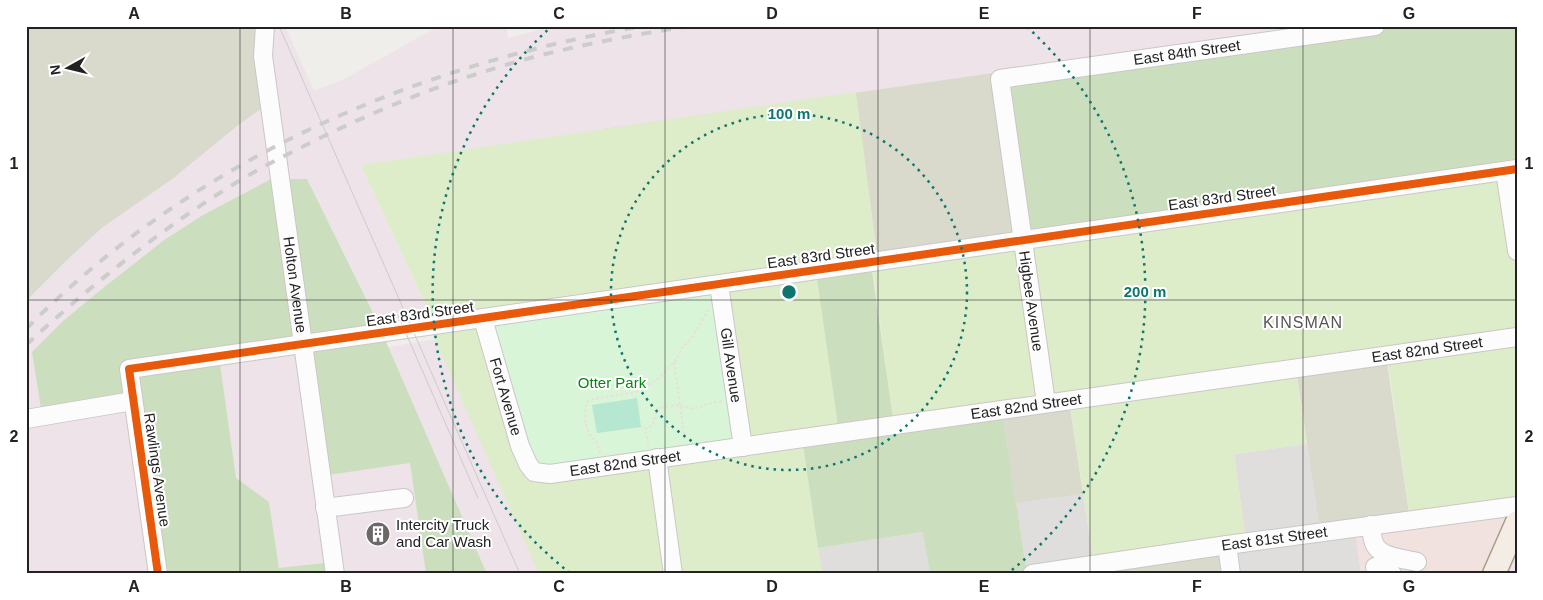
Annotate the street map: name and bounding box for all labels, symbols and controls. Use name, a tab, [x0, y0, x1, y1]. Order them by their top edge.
text: A	[128, 5, 140, 22]
text: B	[340, 5, 352, 22]
text: C	[553, 5, 565, 22]
text: D	[766, 5, 778, 22]
text: E	[979, 5, 990, 22]
text: F	[1192, 5, 1202, 22]
text: G	[1403, 5, 1415, 22]
street label: East 84th Street	[1132, 36, 1242, 68]
north arrow	[42, 42, 92, 92]
text: N	[46, 64, 64, 76]
text: 100 m	[768, 105, 810, 122]
text: 1	[10, 155, 19, 172]
text: 1	[1525, 155, 1534, 172]
street label: East 83rd Street	[1167, 181, 1278, 213]
street label: Holton Avenue	[280, 235, 310, 334]
street label: East 83rd Street	[766, 239, 877, 271]
street label: Higbee Avenue	[1016, 249, 1047, 352]
centre of rings	[780, 283, 798, 301]
text: 200 m	[1124, 283, 1166, 300]
street label: East 83rd Street	[365, 297, 476, 329]
district label: KINSMAN	[1263, 314, 1343, 331]
street label: Gill Avenue	[717, 326, 745, 404]
street label: East 82nd Street	[1371, 333, 1484, 365]
street label: Fort Avenue	[487, 356, 526, 438]
park label: Otter Park	[578, 374, 647, 391]
street label: East 82nd Street	[970, 390, 1083, 422]
street label: Rawlings Avenue	[141, 412, 174, 528]
text: 2	[10, 428, 19, 445]
text: 2	[1525, 428, 1534, 445]
street label: East 82nd Street	[569, 446, 682, 479]
place label: Intercity Truck and Car Wash	[396, 516, 491, 550]
building icon: Intercity Truck and Car Wash	[365, 521, 391, 547]
street label: East 81st Street	[1220, 522, 1329, 554]
text: A	[128, 578, 140, 595]
text: B	[340, 578, 352, 595]
text: C	[553, 578, 565, 595]
text: D	[766, 578, 778, 595]
text: E	[979, 578, 990, 595]
text: F	[1192, 578, 1202, 595]
text: G	[1403, 578, 1415, 595]

